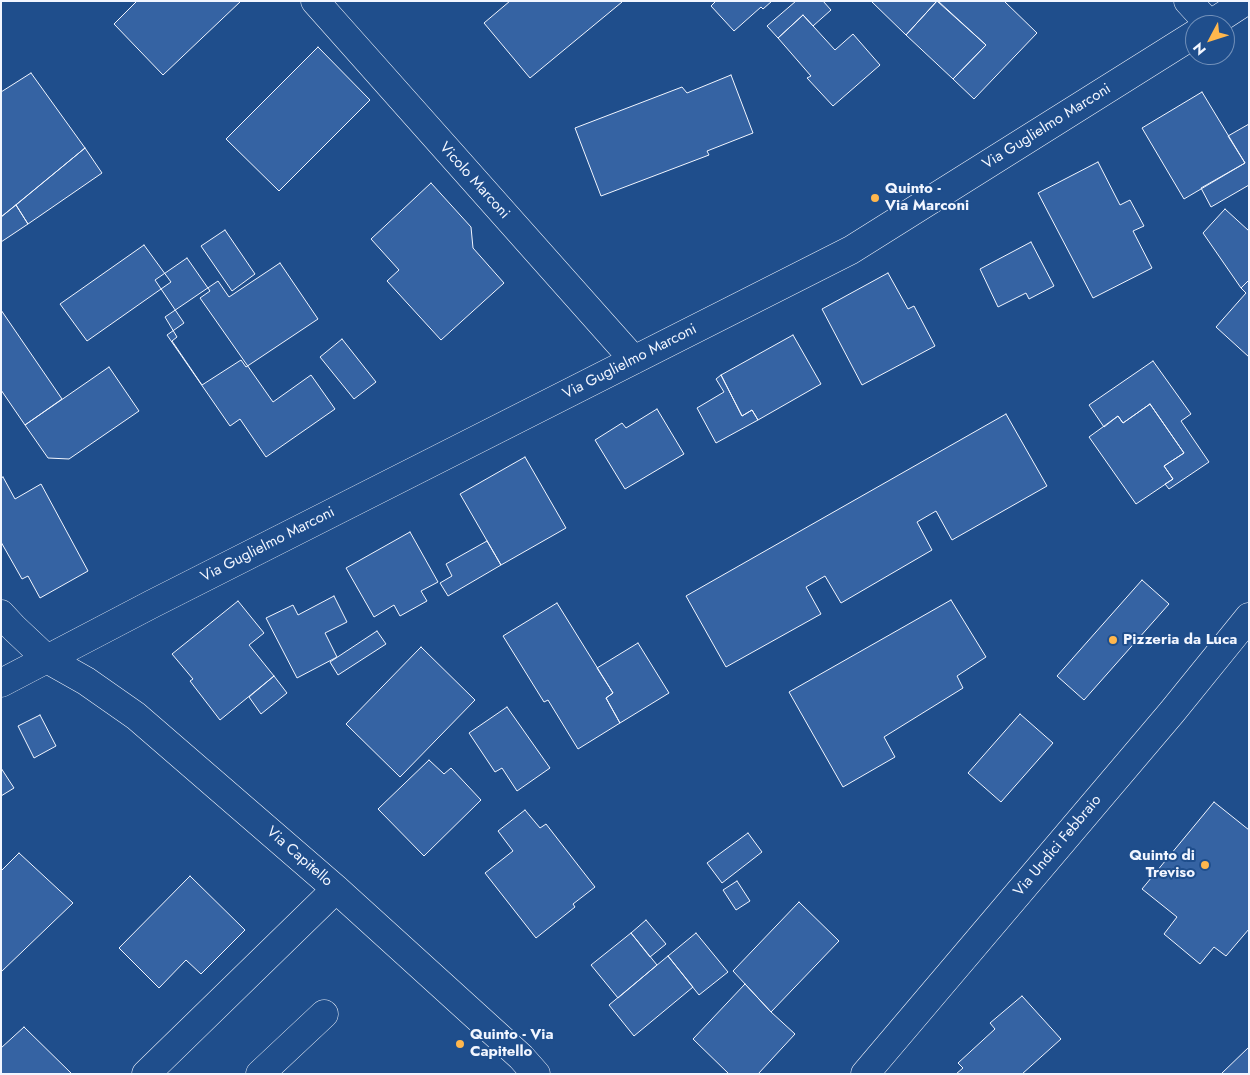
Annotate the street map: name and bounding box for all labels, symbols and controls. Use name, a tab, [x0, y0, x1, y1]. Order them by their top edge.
north arrow	[1185, 15, 1235, 65]
text: N	[1188, 38, 1211, 60]
street label: Via Guglielmo Marconi	[980, 80, 1114, 174]
street label: Vicolo Marconi	[435, 139, 513, 223]
place label: Quinto - Via Marconi	[885, 180, 969, 215]
marker: Quinto - Via Marconi	[869, 192, 881, 204]
street label: Via Guglielmo Marconi	[560, 320, 700, 404]
street label: Via Guglielmo Marconi	[198, 503, 338, 587]
place label: Pizzeria da Luca	[1123, 631, 1237, 649]
marker: Pizzeria da Luca	[1107, 634, 1119, 646]
street label: Via Undici Febbraio	[1010, 792, 1106, 900]
street label: Via Capitello	[262, 823, 336, 891]
place label: Quinto di Treviso	[1129, 847, 1195, 882]
marker: Quinto di Treviso	[1199, 859, 1211, 871]
place label: Quinto - Via Capitello	[470, 1026, 554, 1061]
marker: Quinto - Via Capitello	[454, 1038, 466, 1050]

